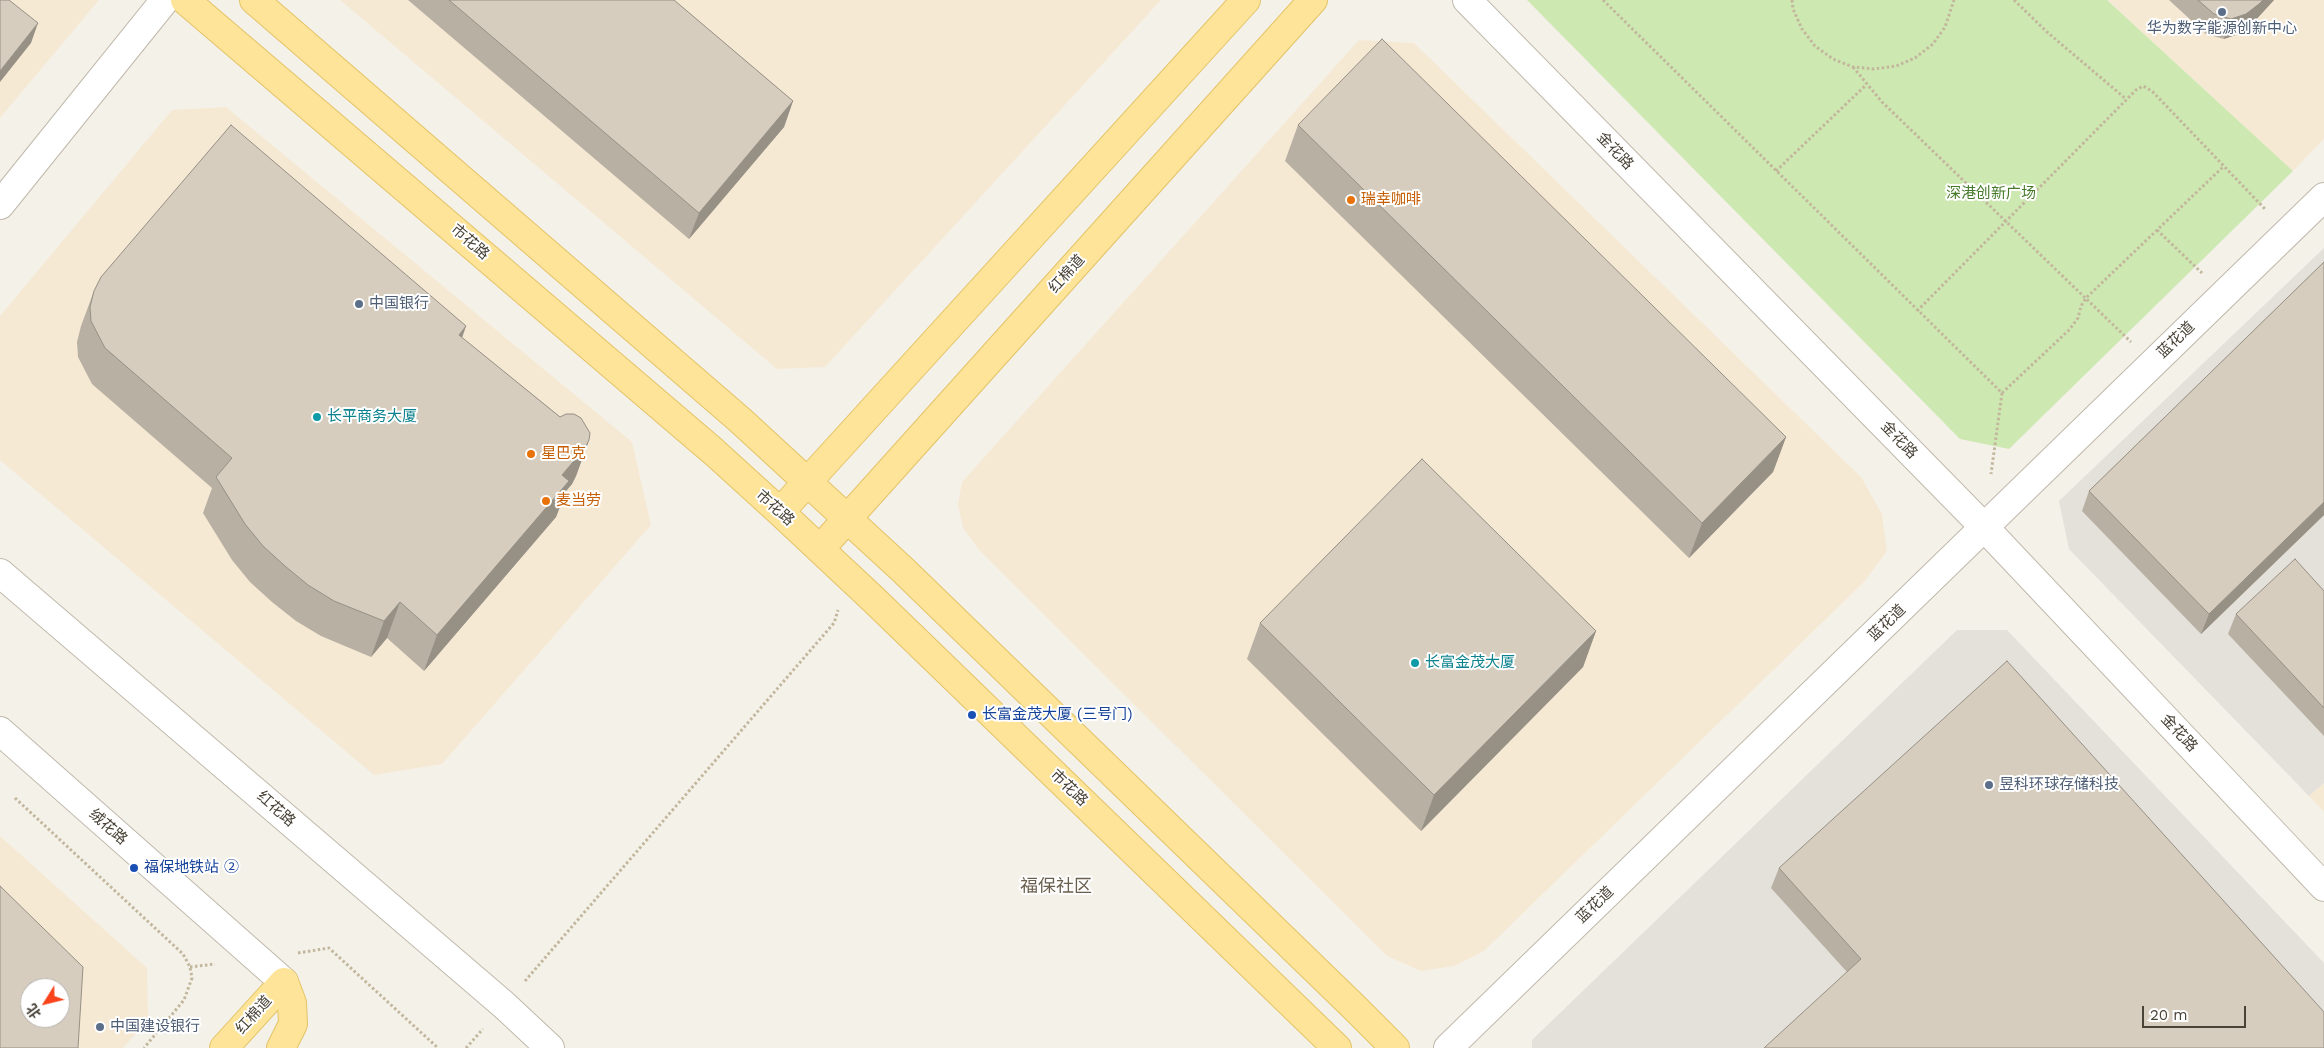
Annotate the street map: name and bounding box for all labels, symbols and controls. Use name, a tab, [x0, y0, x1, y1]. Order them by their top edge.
marker: 华为数字能源创新中心	[2216, 6, 2228, 18]
place label: 华为数字能源创新中心	[2147, 20, 2297, 38]
street label: 金花路	[1593, 129, 1637, 173]
park label: 深港创新广场	[1946, 185, 2036, 203]
place label: 瑞幸咖啡	[1361, 191, 1421, 209]
marker: 瑞幸咖啡	[1345, 194, 1357, 206]
street label: 市花路	[447, 220, 493, 264]
street label: 红棉道	[1045, 251, 1089, 297]
place label: 中国银行	[369, 295, 429, 313]
marker: 中国银行	[353, 298, 365, 310]
street label: 蓝花道	[2154, 318, 2198, 362]
place label: 长平商务大厦	[327, 408, 417, 426]
marker: 长平商务大厦	[311, 411, 323, 423]
street label: 金花路	[1877, 418, 1921, 462]
place label: 星巴克	[541, 445, 586, 463]
marker: 星巴克	[525, 448, 537, 460]
street label: 市花路	[752, 486, 798, 530]
place label: 麦当劳	[556, 492, 601, 510]
marker: 麦当劳	[540, 495, 552, 507]
street label: 蓝花道	[1865, 601, 1909, 645]
place label: 长富金茂大厦	[1425, 654, 1515, 672]
marker: 长富金茂大厦	[1409, 657, 1421, 669]
place label: 长富金茂大厦 (三号门)	[982, 706, 1133, 724]
marker: 长富金茂大厦 (三号门)	[966, 709, 978, 721]
street label: 金花路	[2157, 710, 2201, 756]
street label: 市花路	[1047, 766, 1091, 810]
place label: 昱科环球存储科技	[1999, 776, 2119, 794]
marker: 昱科环球存储科技	[1983, 779, 1995, 791]
street label: 红花路	[253, 787, 299, 831]
street label: 绒花路	[85, 805, 131, 849]
place label: 福保地铁站 ②	[144, 859, 239, 877]
marker: 福保地铁站 ②	[128, 862, 140, 874]
district label: 福保社区	[1020, 876, 1092, 898]
street label: 蓝花道	[1573, 883, 1617, 927]
north arrow	[20, 978, 70, 1028]
street label: 红棉道	[232, 992, 276, 1038]
scale bar	[2144, 996, 2248, 1028]
text: 北	[23, 1001, 44, 1022]
text: 20 m	[2150, 1006, 2188, 1024]
place label: 中国建设银行	[110, 1018, 200, 1036]
marker: 中国建设银行	[94, 1021, 106, 1033]

